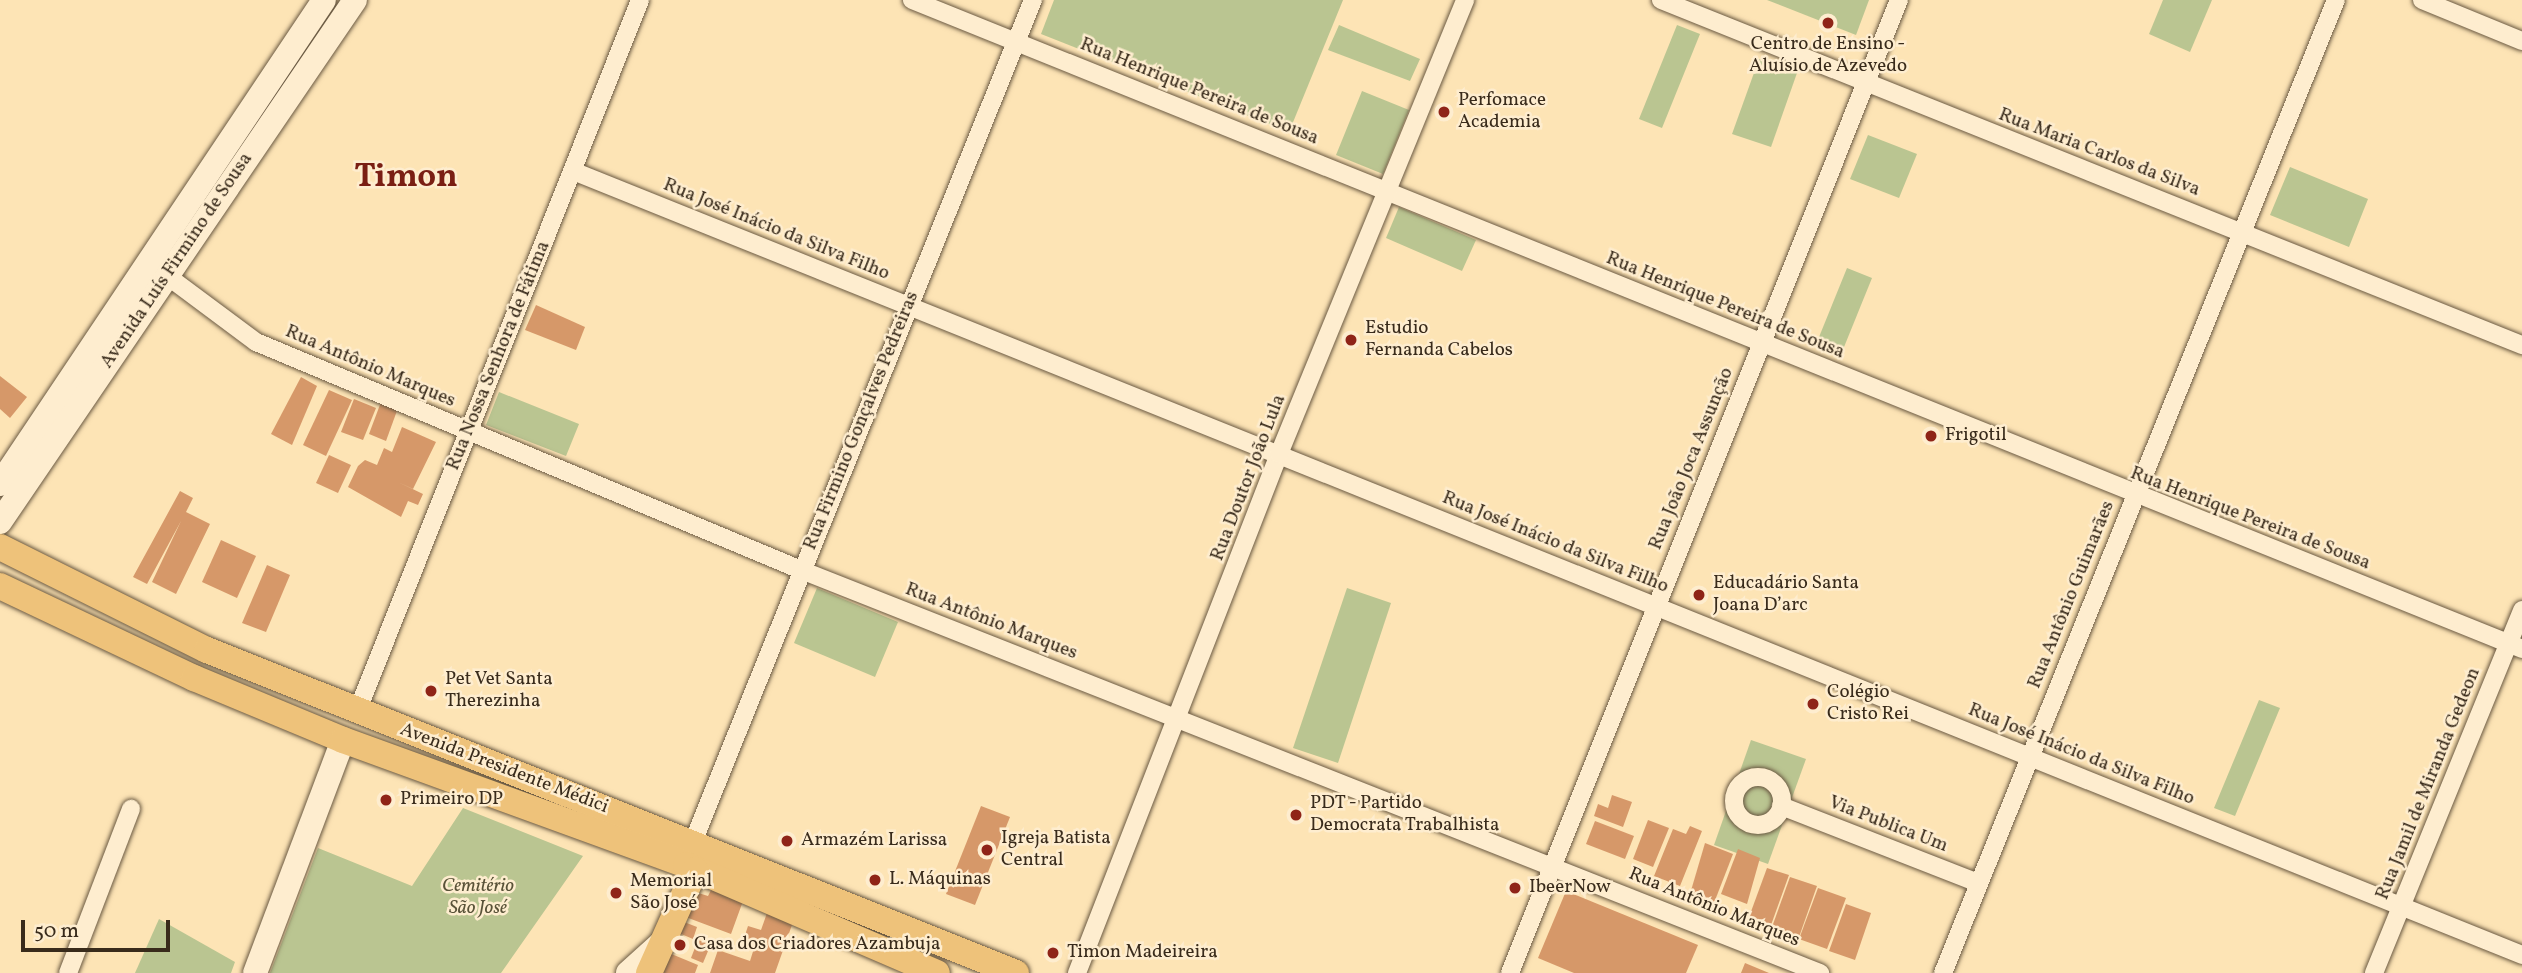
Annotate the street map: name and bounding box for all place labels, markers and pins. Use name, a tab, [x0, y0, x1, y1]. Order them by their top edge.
marker: Centro de Ensino - Aluísio de Azevedo	[1820, 15, 1836, 31]
place label: Centro de Ensino - Aluísio de Azevedo	[1749, 34, 1907, 78]
place label: Perfomace Academia	[1458, 90, 1546, 134]
marker: Perfomace Academia	[1436, 104, 1452, 120]
place label: Estudio Fernanda Cabelos	[1365, 318, 1513, 362]
marker: Estudio Fernanda Cabelos	[1343, 332, 1359, 348]
place label: Frigotil	[1945, 425, 2007, 447]
marker: Frigotil	[1923, 428, 1939, 444]
place label: Educadário Santa Joana D’arc	[1713, 573, 1859, 617]
marker: Educadário Santa Joana D’arc	[1691, 587, 1707, 603]
place label: Pet Vet Santa Therezinha	[445, 669, 553, 713]
place label: Colégio Cristo Rei	[1827, 682, 1909, 726]
marker: Pet Vet Santa Therezinha	[423, 683, 439, 699]
marker: Colégio Cristo Rei	[1805, 696, 1821, 712]
place label: Primeiro DP	[400, 789, 503, 811]
marker: Primeiro DP	[378, 792, 394, 808]
place label: PDT - Partido Democrata Trabalhista	[1310, 793, 1500, 837]
marker: PDT - Partido Democrata Trabalhista	[1288, 807, 1304, 823]
place label: Igreja Batista Central	[1001, 828, 1111, 872]
place label: Armazém Larissa	[801, 830, 947, 852]
marker: Armazém Larissa	[779, 833, 795, 849]
marker: Igreja Batista Central	[979, 842, 995, 858]
place label: L. Máquinas	[889, 869, 991, 891]
place label: Memorial São José	[630, 871, 712, 915]
marker: L. Máquinas	[867, 872, 883, 888]
place label: IbeerNow	[1529, 877, 1611, 899]
marker: IbeerNow	[1507, 880, 1523, 896]
marker: Memorial São José	[608, 885, 624, 901]
place label: Casa dos Criadores Azambuja	[694, 934, 940, 956]
marker: Casa dos Criadores Azambuja	[672, 937, 688, 953]
place label: Timon Madeireira	[1067, 942, 1218, 964]
marker: Timon Madeireira	[1045, 945, 1061, 961]

